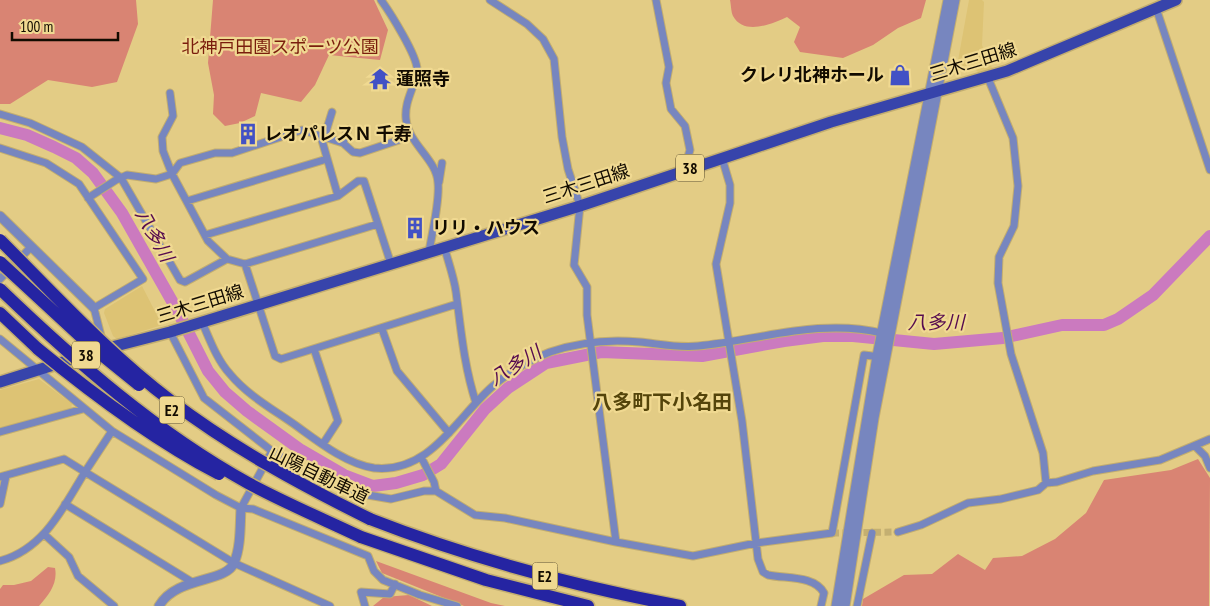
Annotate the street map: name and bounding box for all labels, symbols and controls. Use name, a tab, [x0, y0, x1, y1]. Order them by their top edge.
scale bar	[12, 10, 119, 42]
text: 100 m	[20, 17, 53, 36]
park label: 北神戸田園スポーツ公園	[181, 35, 379, 58]
street label: 三木三田線	[926, 37, 1019, 86]
shop icon: クレリ北神ホール	[887, 62, 913, 88]
place label: クレリ北神ホール	[740, 63, 884, 86]
temple icon: 蓮照寺	[367, 66, 393, 92]
place label: 蓮照寺	[396, 67, 450, 90]
building icon: レオパレスＮ 千寿	[235, 121, 261, 147]
place label: レオパレスＮ 千寿	[264, 122, 412, 145]
road number: 38	[676, 154, 704, 182]
street label: 三木三田線	[539, 159, 632, 208]
water label: 八多川	[131, 204, 180, 267]
building icon: リリ・ハウス	[402, 215, 428, 241]
place label: リリ・ハウス	[432, 216, 540, 239]
street label: 三木三田線	[153, 279, 246, 328]
water label: 八多川	[907, 310, 966, 334]
water label: 八多川	[484, 339, 547, 390]
road number: 38	[72, 342, 100, 368]
district label: 八多町下小名田	[592, 389, 732, 415]
road number: E2	[160, 396, 184, 424]
street label: 山陽自動車道	[266, 441, 373, 509]
road number: E2	[532, 562, 558, 590]

